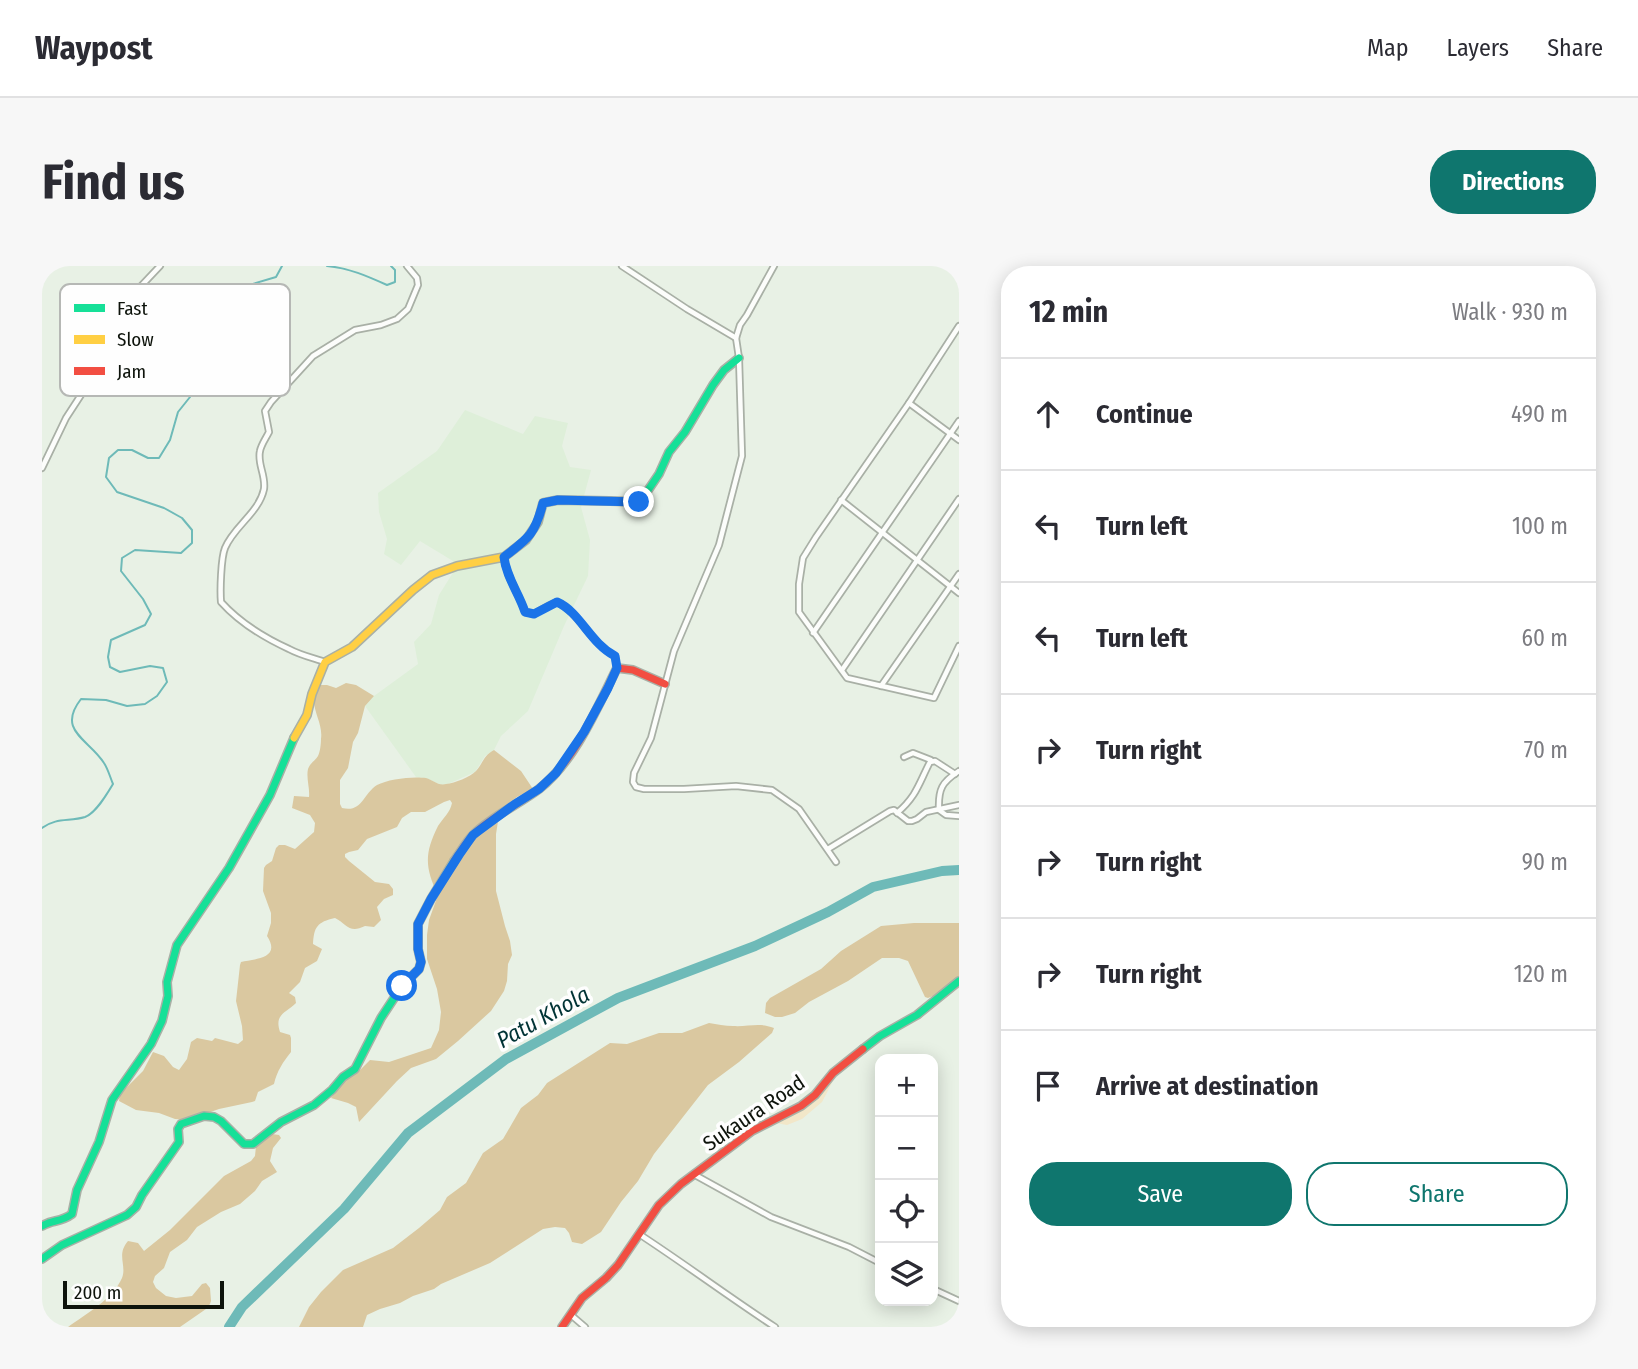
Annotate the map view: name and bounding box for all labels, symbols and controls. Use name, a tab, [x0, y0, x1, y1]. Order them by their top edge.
text: Waypost	[35, 28, 153, 68]
text: Map	[1367, 34, 1409, 62]
text: Layers	[1447, 34, 1509, 62]
text: Share	[1547, 34, 1603, 62]
button: Directions	[1430, 150, 1596, 214]
text: Find us	[42, 153, 185, 212]
legend	[60, 284, 290, 396]
text: 12 min	[1029, 294, 1108, 330]
text: Fast	[117, 297, 148, 320]
text: Walk · 930 m	[1452, 298, 1568, 326]
text: Slow	[117, 328, 154, 351]
text: Jam	[117, 360, 146, 383]
icon: ahead	[1029, 395, 1067, 433]
text: Continue	[1096, 399, 1193, 430]
text: 490 m	[1511, 400, 1568, 428]
route end	[623, 486, 654, 517]
icon: left	[1029, 507, 1067, 545]
text: Turn left	[1096, 511, 1188, 542]
text: 100 m	[1512, 512, 1568, 540]
icon: left	[1029, 619, 1067, 657]
text: Turn left	[1096, 623, 1188, 654]
text: 60 m	[1522, 624, 1568, 652]
icon: right	[1029, 731, 1067, 769]
text: Turn right	[1096, 735, 1202, 766]
text: 70 m	[1524, 736, 1568, 764]
icon: right	[1029, 843, 1067, 881]
text: Turn right	[1096, 847, 1202, 878]
text: 90 m	[1522, 848, 1568, 876]
icon: right	[1029, 955, 1067, 993]
text: Turn right	[1096, 959, 1202, 990]
text: 120 m	[1514, 960, 1568, 988]
route start	[386, 970, 417, 1001]
water label: Patu Khola	[492, 980, 594, 1054]
map controls	[875, 1054, 938, 1306]
button: +	[875, 1054, 938, 1117]
icon: arrive	[1029, 1067, 1067, 1105]
street label: Sukaura Road	[698, 1069, 810, 1157]
text: Arrive at destination	[1096, 1071, 1319, 1102]
button: −	[875, 1117, 938, 1180]
button: Save	[1029, 1162, 1292, 1226]
button: Share	[1306, 1162, 1568, 1226]
button: locate	[875, 1180, 938, 1243]
button: layers	[875, 1243, 938, 1306]
scale bar	[63, 1278, 224, 1310]
text: 200 m	[74, 1281, 121, 1304]

